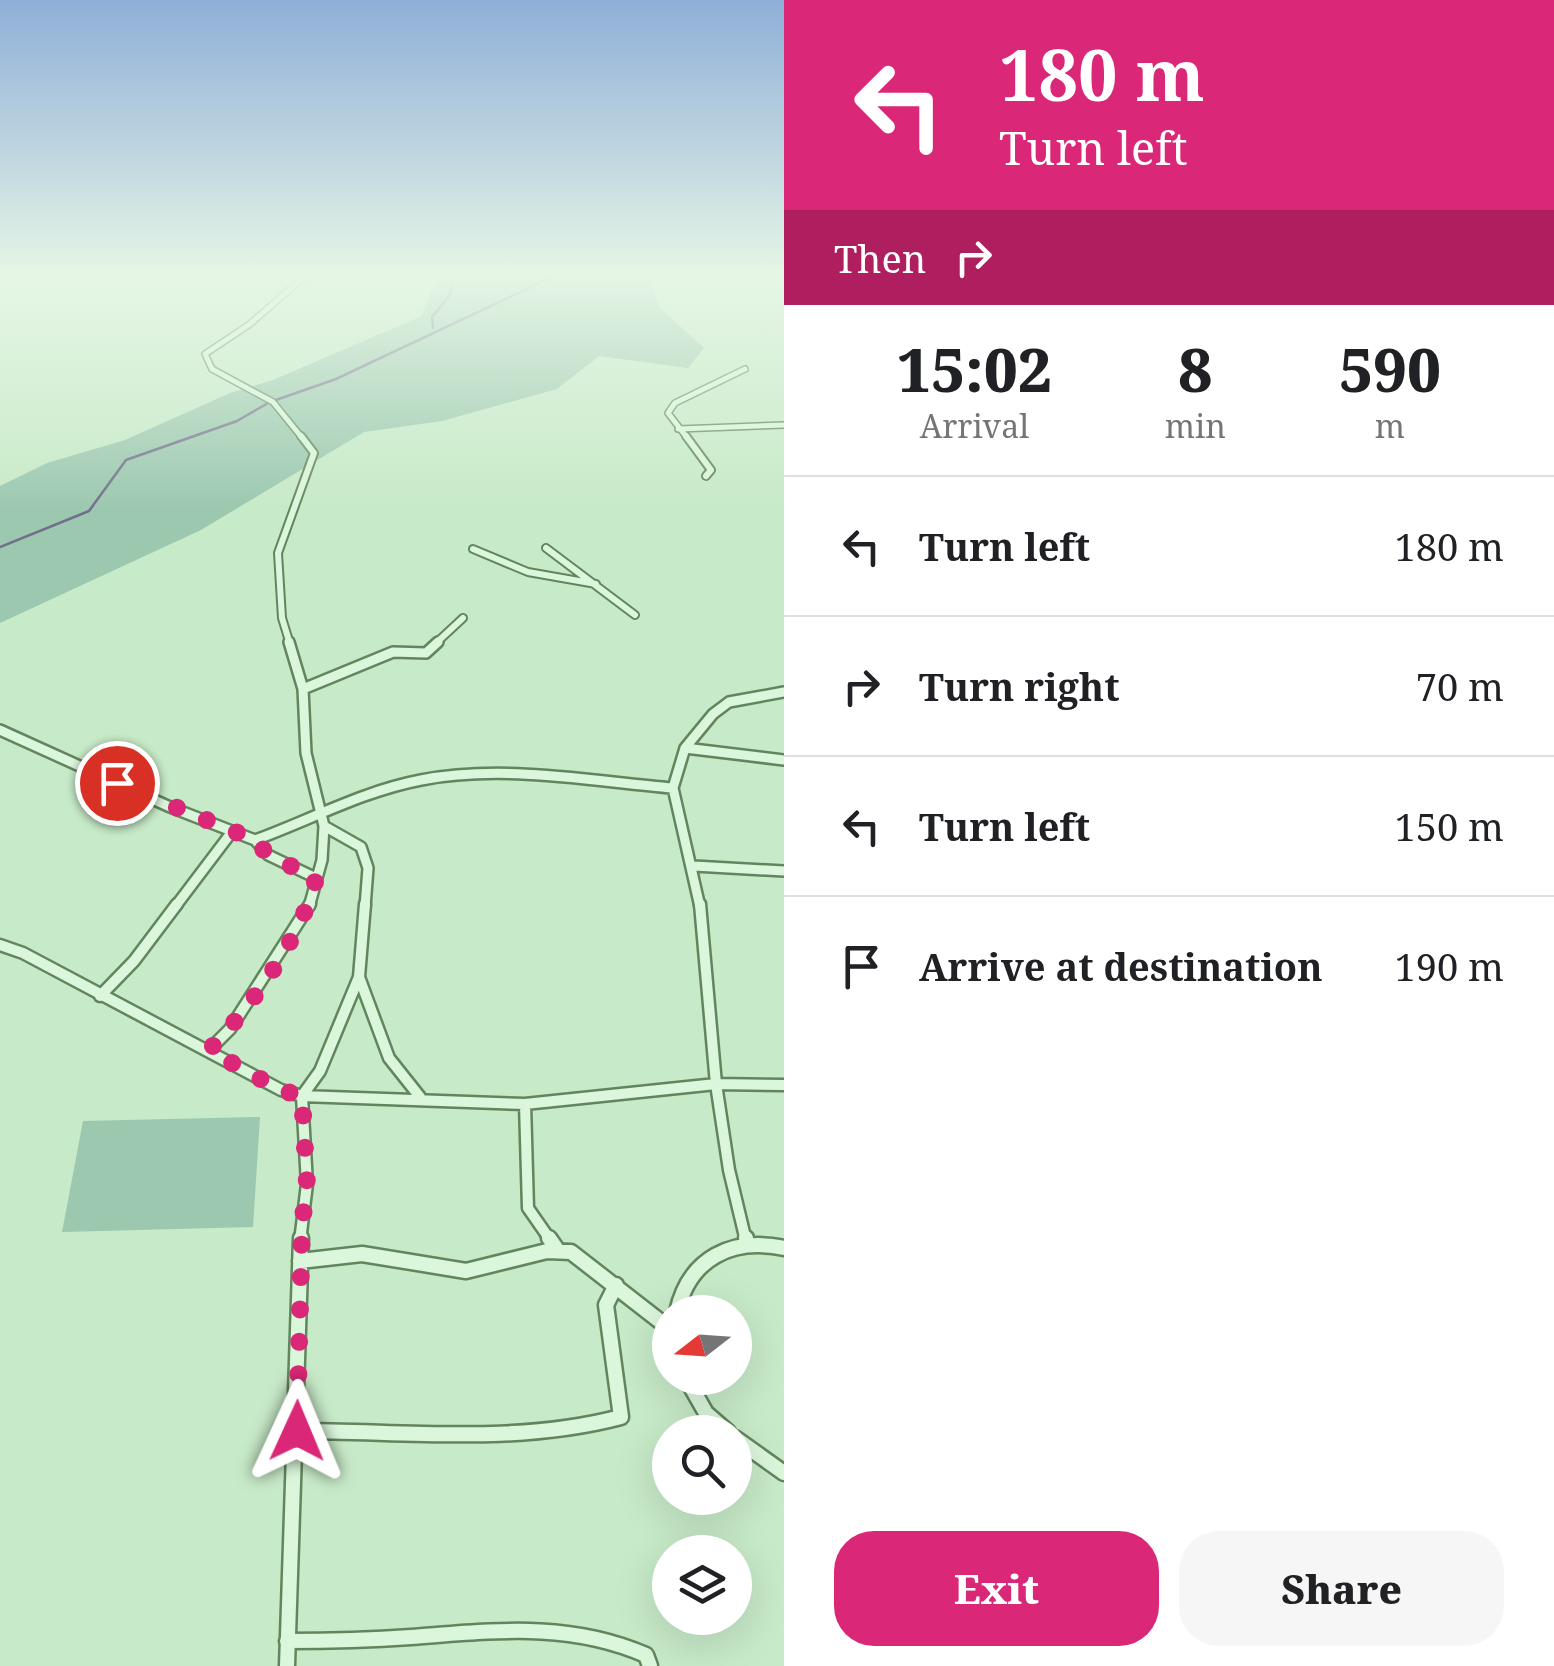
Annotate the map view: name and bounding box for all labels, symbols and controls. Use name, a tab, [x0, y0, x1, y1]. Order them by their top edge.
text: 180 m	[999, 26, 1205, 122]
icon: left	[834, 40, 964, 170]
text: Turn left	[999, 117, 1188, 178]
icon: right	[946, 230, 1001, 285]
text: Then	[834, 232, 926, 284]
text: 15:02	[897, 328, 1052, 410]
text: 8	[1178, 328, 1212, 410]
text: 590	[1339, 328, 1441, 410]
text: Arrival	[920, 404, 1029, 447]
text: min	[1165, 404, 1226, 447]
text: m	[1375, 404, 1405, 447]
icon: left	[834, 519, 889, 574]
text: Turn left	[919, 520, 1090, 572]
text: 180 m	[1394, 520, 1504, 572]
icon: right	[834, 659, 889, 714]
text: Turn right	[919, 660, 1120, 712]
text: 70 m	[1416, 660, 1504, 712]
pin	[75, 741, 160, 826]
icon: arrive	[90, 756, 145, 811]
icon: left	[834, 799, 889, 854]
text: Turn left	[919, 800, 1090, 852]
text: 150 m	[1394, 800, 1504, 852]
icon: arrive	[834, 939, 889, 994]
text: Arrive at destination	[919, 940, 1323, 992]
text: 190 m	[1394, 940, 1504, 992]
north arrow	[652, 1295, 752, 1395]
map controls	[652, 1295, 752, 1635]
position arrow	[245, 1379, 349, 1483]
button: search	[652, 1415, 752, 1515]
button: Exit	[834, 1531, 1159, 1646]
button: Share	[1179, 1531, 1504, 1646]
button: layers	[652, 1535, 752, 1635]

